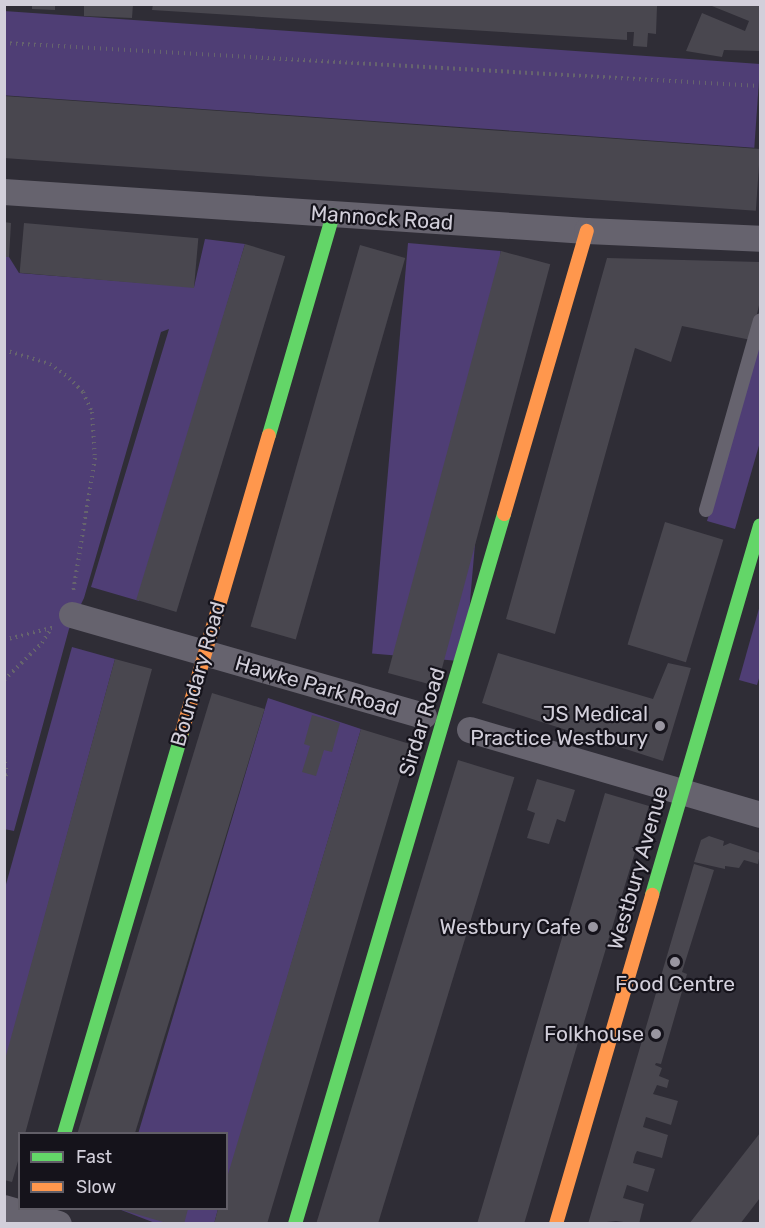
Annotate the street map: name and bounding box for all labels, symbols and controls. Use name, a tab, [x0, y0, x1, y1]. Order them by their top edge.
street label: Mannock Road	[310, 200, 454, 236]
street label: Boundary Road	[165, 598, 231, 750]
street label: Hawke Park Road	[232, 651, 402, 721]
street label: Sirdar Road	[393, 664, 451, 780]
place label: JS Medical Practice Westbury	[470, 701, 648, 751]
marker: JS Medical Practice Westbury	[653, 719, 667, 733]
street label: Westbury Avenue	[602, 783, 674, 953]
place label: Westbury Cafe	[439, 914, 581, 940]
marker: Westbury Cafe	[586, 920, 600, 934]
marker: Food Centre	[668, 955, 682, 969]
place label: Food Centre	[615, 971, 735, 997]
place label: Folkhouse	[544, 1021, 644, 1047]
marker: Folkhouse	[649, 1027, 663, 1041]
legend	[18, 1132, 228, 1210]
text: Fast	[76, 1146, 112, 1168]
text: Slow	[76, 1176, 116, 1198]

